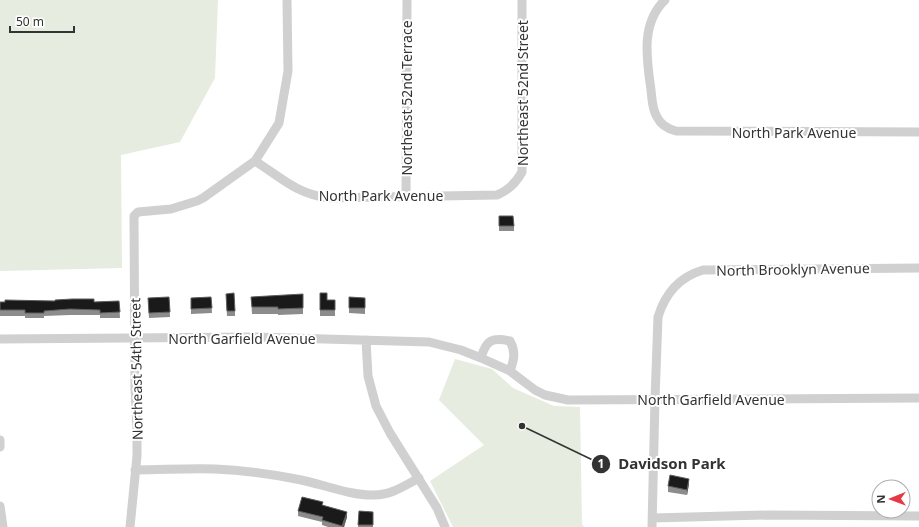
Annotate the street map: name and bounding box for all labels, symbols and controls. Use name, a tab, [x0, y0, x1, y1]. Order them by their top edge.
scale bar	[10, 8, 74, 34]
text: 50 m	[16, 13, 44, 30]
street label: Northeast 52nd Terrace	[397, 20, 416, 176]
street label: Northeast 52nd Street	[513, 20, 532, 166]
street label: North Park Avenue	[732, 123, 856, 142]
street label: North Park Avenue	[319, 186, 443, 205]
street label: North Brooklyn Avenue	[716, 258, 870, 280]
street label: Northeast 54th Street	[125, 298, 147, 440]
street label: North Garfield Avenue	[168, 329, 316, 348]
street label: North Garfield Avenue	[637, 390, 785, 409]
callout: Davidson Park	[591, 450, 734, 477]
text: Davidson Park	[618, 453, 726, 473]
text: 1	[598, 455, 604, 472]
north arrow	[871, 479, 911, 519]
text: N	[873, 495, 888, 504]

